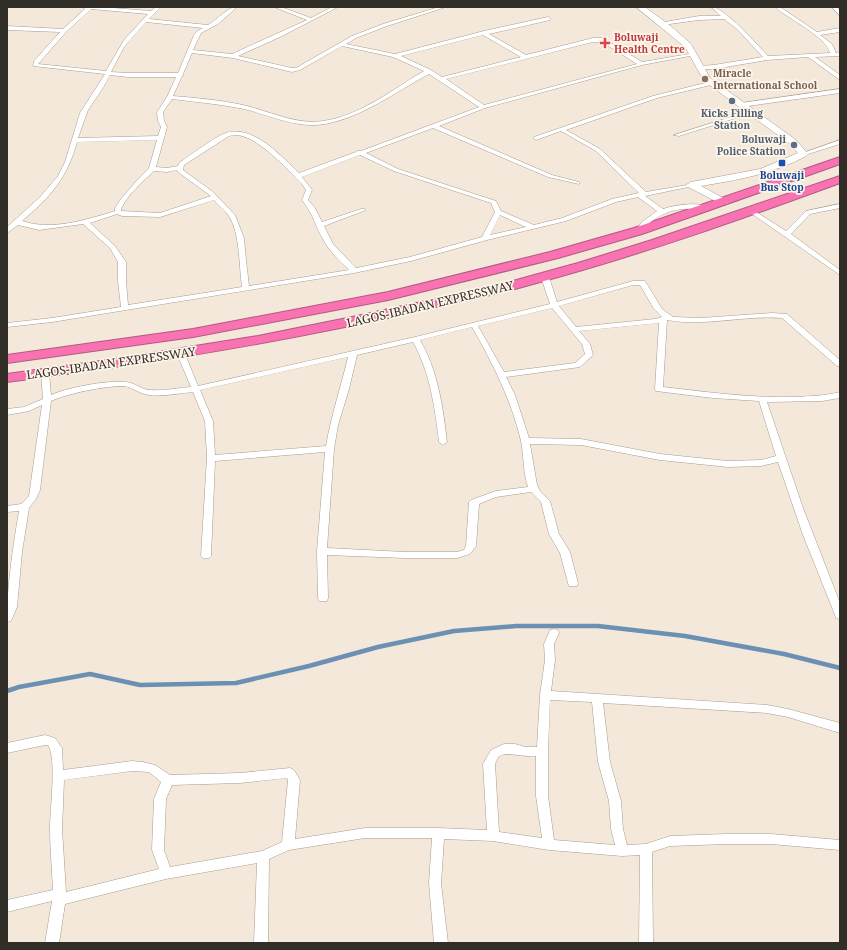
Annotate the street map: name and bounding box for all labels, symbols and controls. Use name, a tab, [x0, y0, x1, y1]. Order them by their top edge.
place label: Boluwaji Health Centre	[614, 30, 685, 56]
marker: Boluwaji Health Centre	[599, 37, 611, 49]
place label: Miracle International School	[713, 66, 818, 92]
marker: Miracle International School	[700, 74, 710, 84]
marker: Kicks Filling Station	[727, 96, 737, 106]
place label: Kicks Filling Station	[701, 106, 764, 132]
place label: Boluwaji Police Station	[717, 132, 786, 158]
marker: Boluwaji Police Station	[789, 140, 799, 150]
marker: Boluwaji Bus Stop	[777, 158, 787, 168]
place label: Boluwaji Bus Stop	[760, 168, 805, 194]
street label: LAGOS-IBADAN EXPRESSWAY	[345, 276, 516, 331]
street label: LAGOS-IBADAN EXPRESSWAY	[25, 343, 197, 383]

